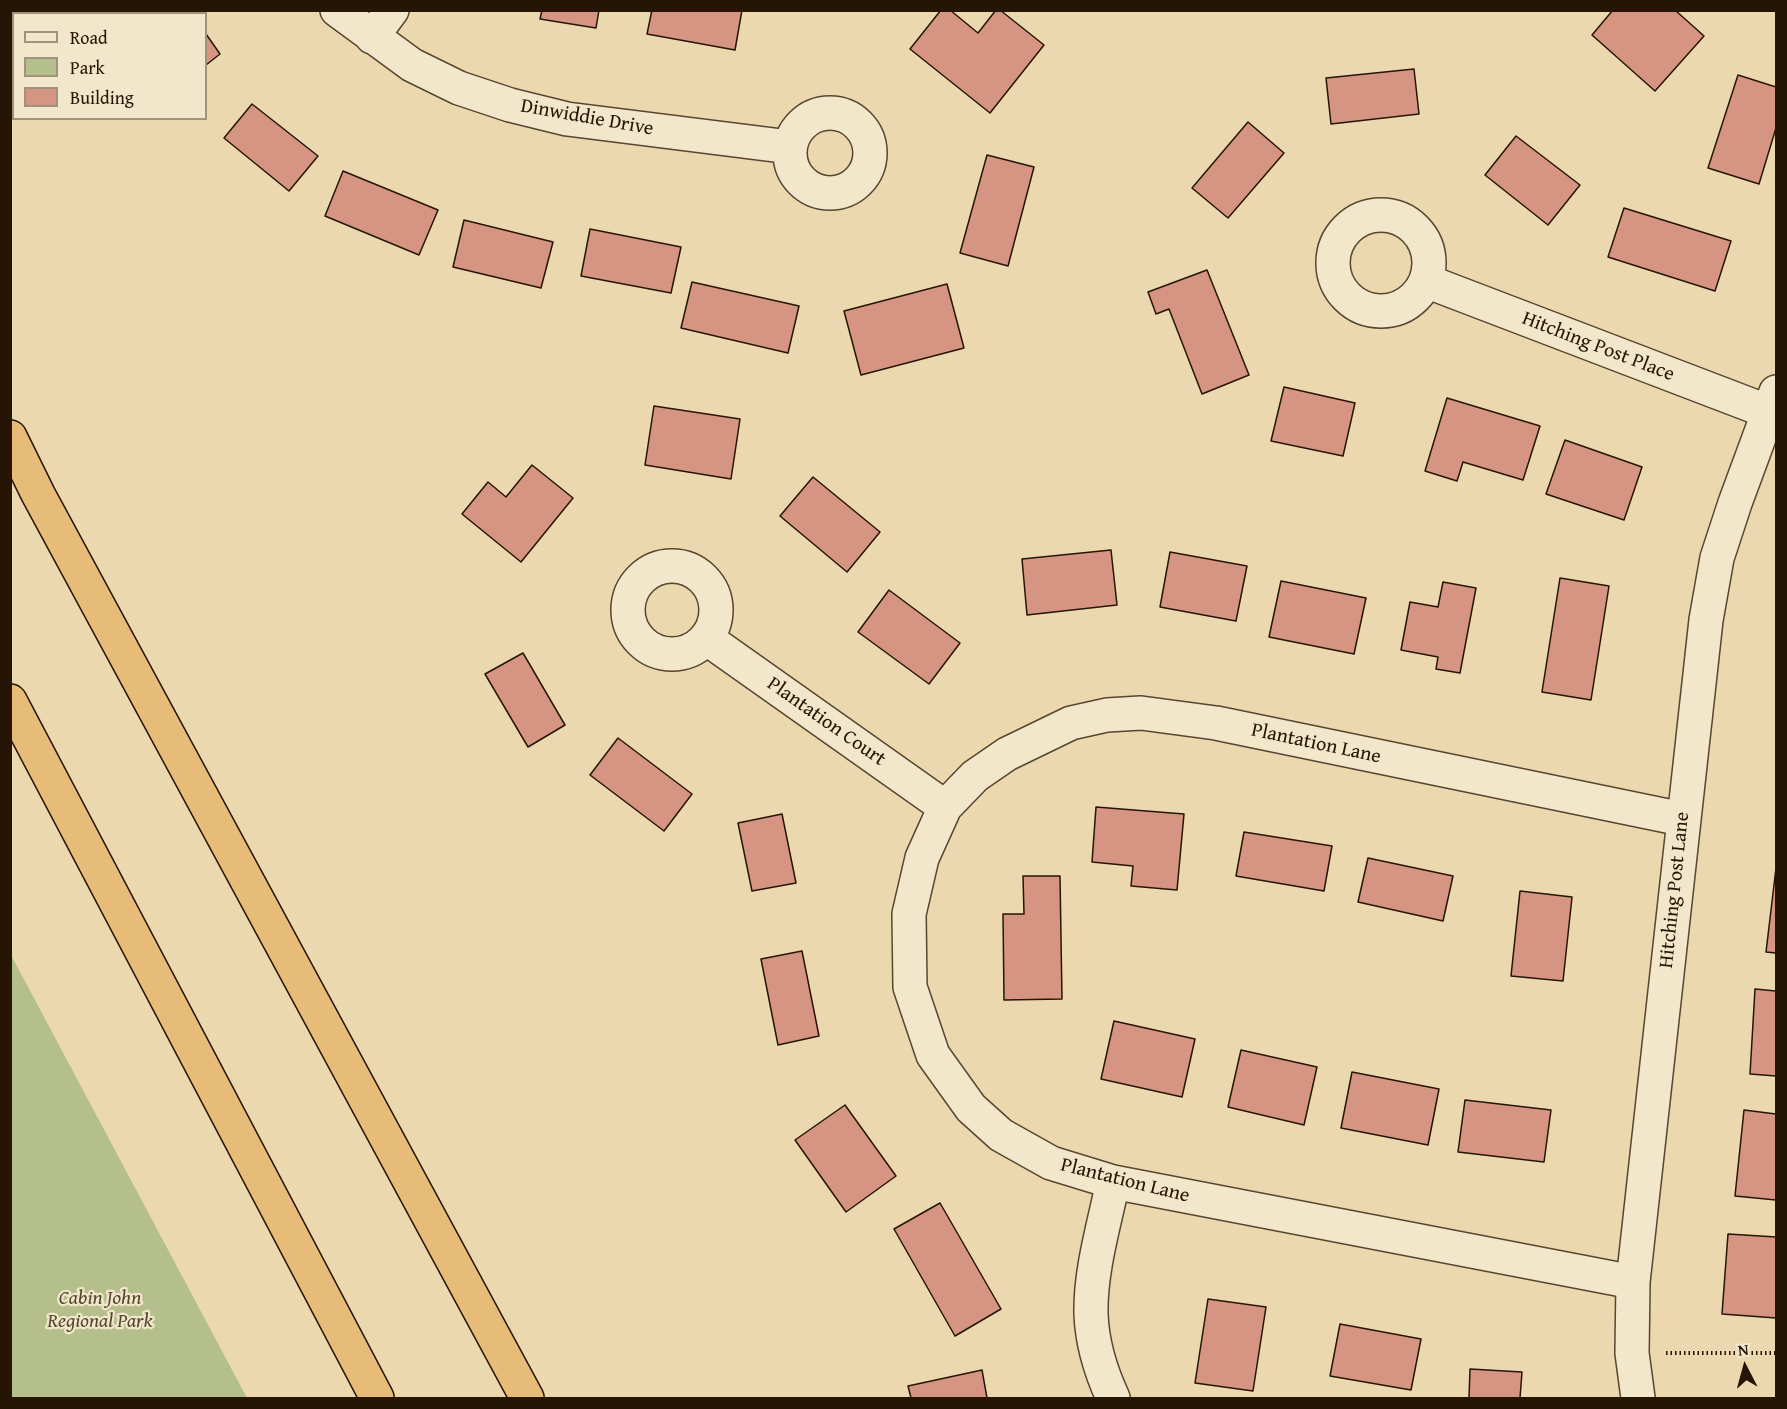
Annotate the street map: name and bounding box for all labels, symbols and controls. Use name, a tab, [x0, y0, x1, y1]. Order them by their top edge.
legend	[12, 12, 207, 120]
text: Road	[70, 24, 108, 51]
text: Park	[70, 54, 105, 81]
text: Building	[70, 84, 134, 111]
street label: Dinwiddie Drive	[519, 95, 655, 141]
street label: Hitching Post Place	[1518, 307, 1678, 387]
street label: Plantation Court	[762, 672, 890, 772]
street label: Plantation Lane	[1249, 719, 1383, 769]
street label: Hitching Post Lane	[1655, 811, 1695, 969]
street label: Plantation Lane	[1058, 1153, 1192, 1209]
park label: Cabin John Regional Park	[47, 1287, 153, 1334]
north arrow	[1715, 1337, 1775, 1397]
text: N	[1737, 1337, 1750, 1362]

